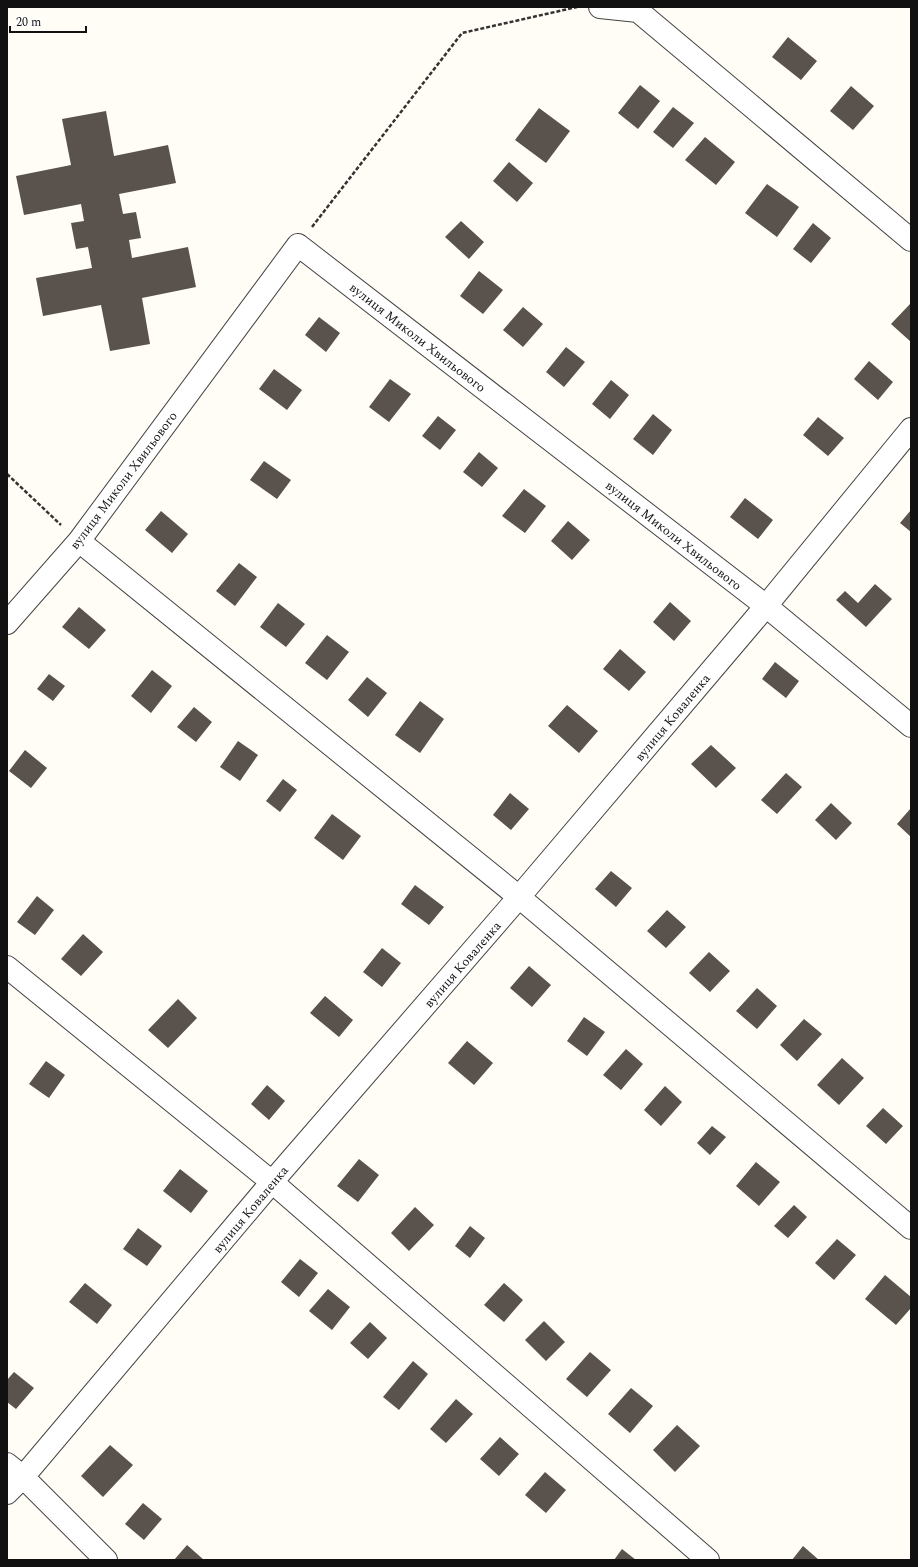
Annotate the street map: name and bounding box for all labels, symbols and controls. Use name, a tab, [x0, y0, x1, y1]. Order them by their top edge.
scale bar	[10, 8, 86, 34]
text: 20 m	[16, 13, 41, 32]
street label: вулиця Миколи Хвильового	[345, 278, 490, 398]
street label: вулиця Миколи Хвильового	[65, 407, 183, 554]
street label: вулиця Миколи Хвильового	[601, 476, 746, 596]
street label: вулиця Коваленка	[630, 669, 716, 766]
street label: вулиця Коваленка	[419, 916, 507, 1012]
street label: вулиця Коваленка	[208, 1161, 294, 1258]

